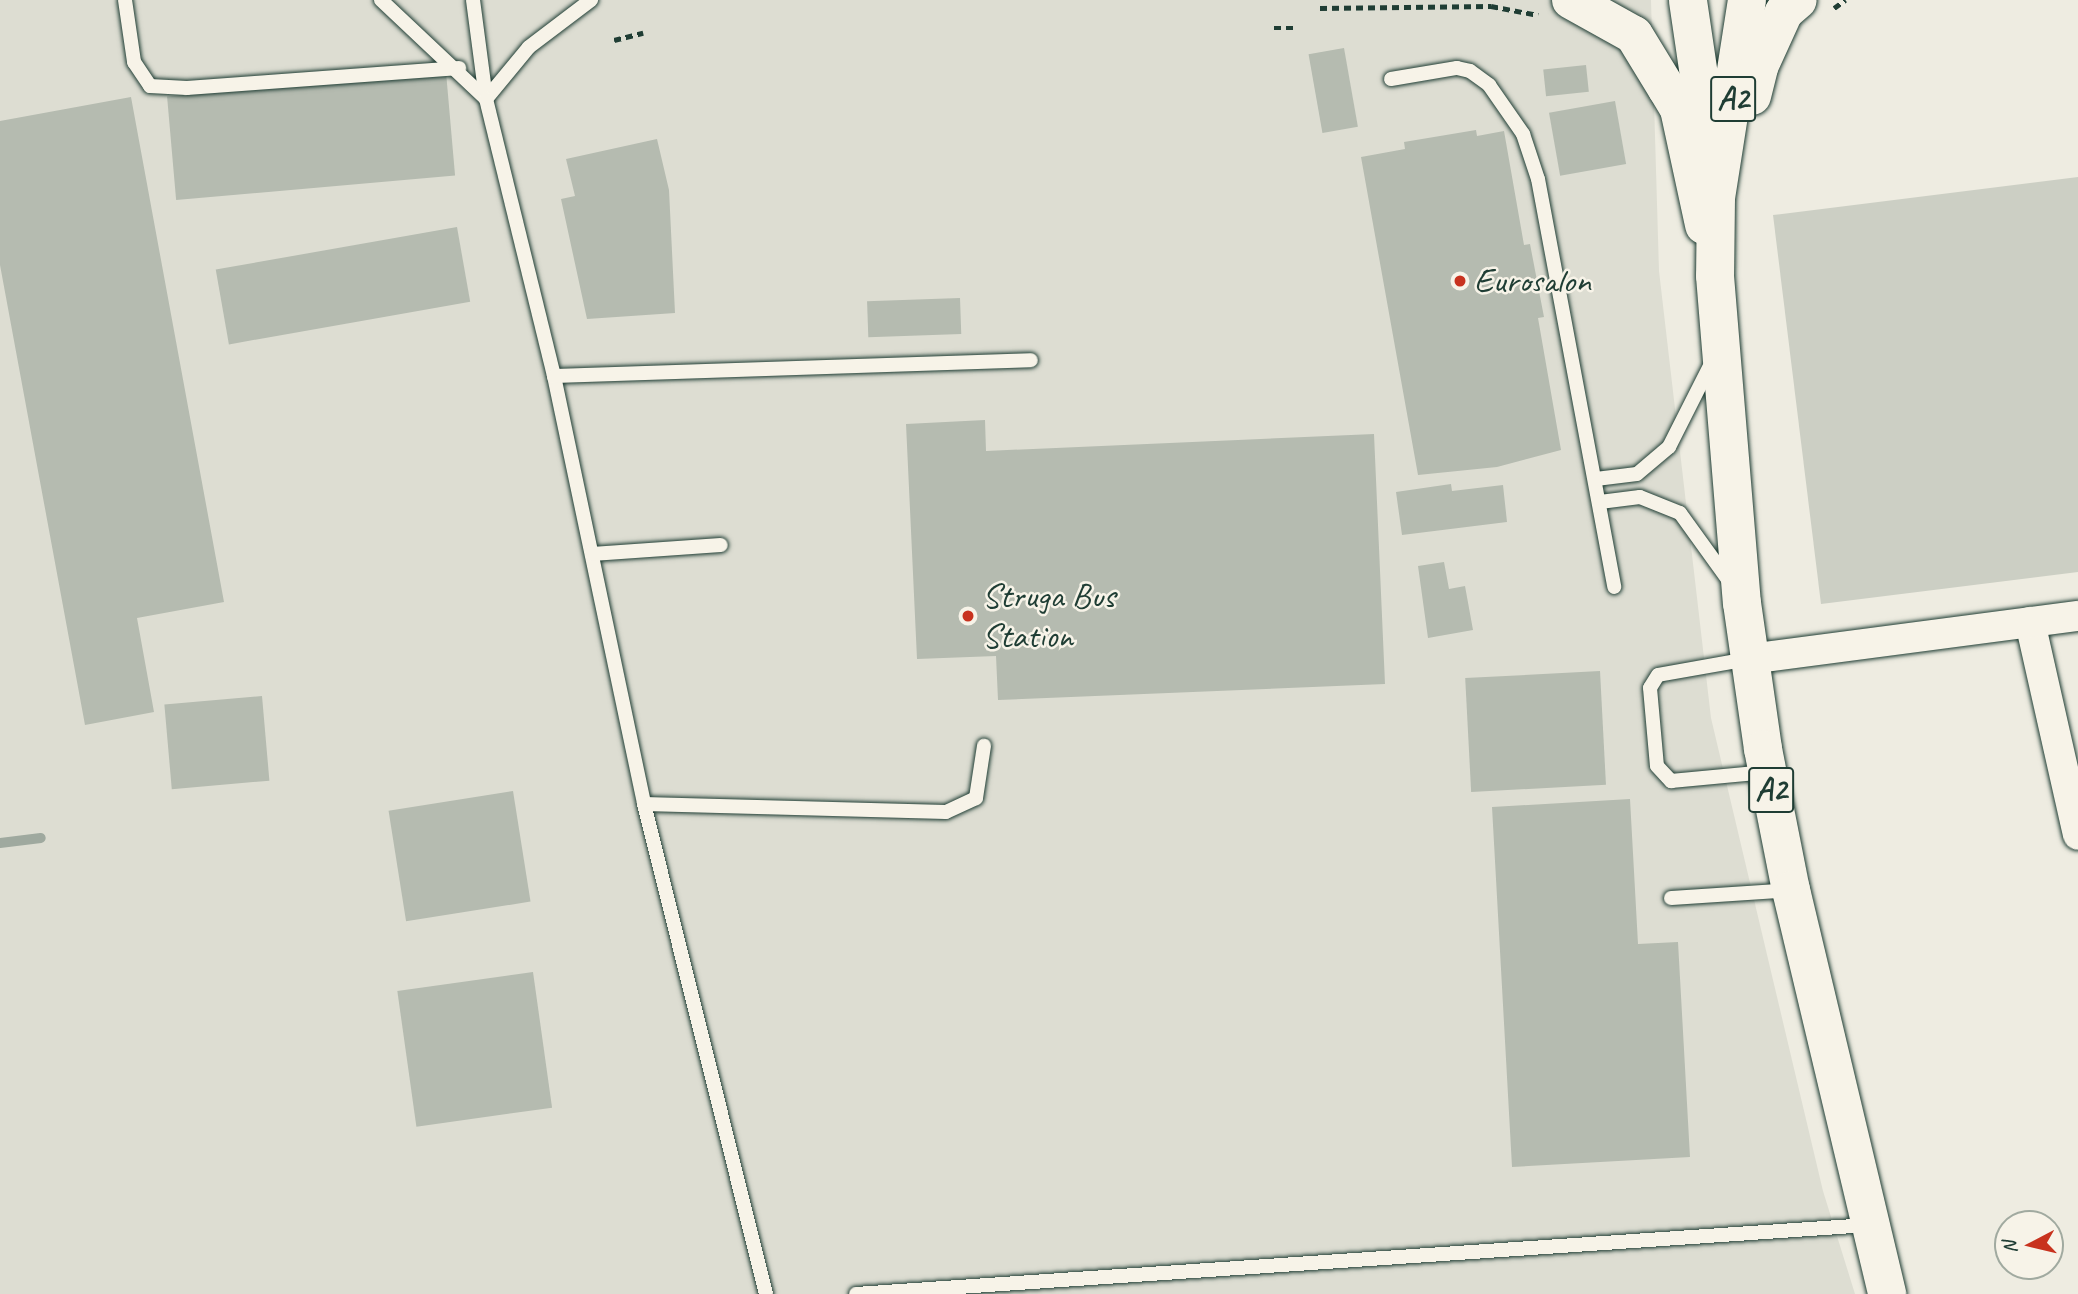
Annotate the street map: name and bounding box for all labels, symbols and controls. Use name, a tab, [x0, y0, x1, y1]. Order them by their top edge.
road number: A2	[1708, 69, 1758, 128]
place label: Eurosalon	[1474, 260, 1591, 302]
marker: Eurosalon	[1452, 273, 1468, 289]
place label: Struga Bus Station	[982, 575, 1115, 657]
marker: Struga Bus Station	[960, 608, 976, 624]
road number: A2	[1746, 761, 1796, 820]
north arrow	[1994, 1210, 2064, 1280]
text: N	[1998, 1240, 2023, 1255]

